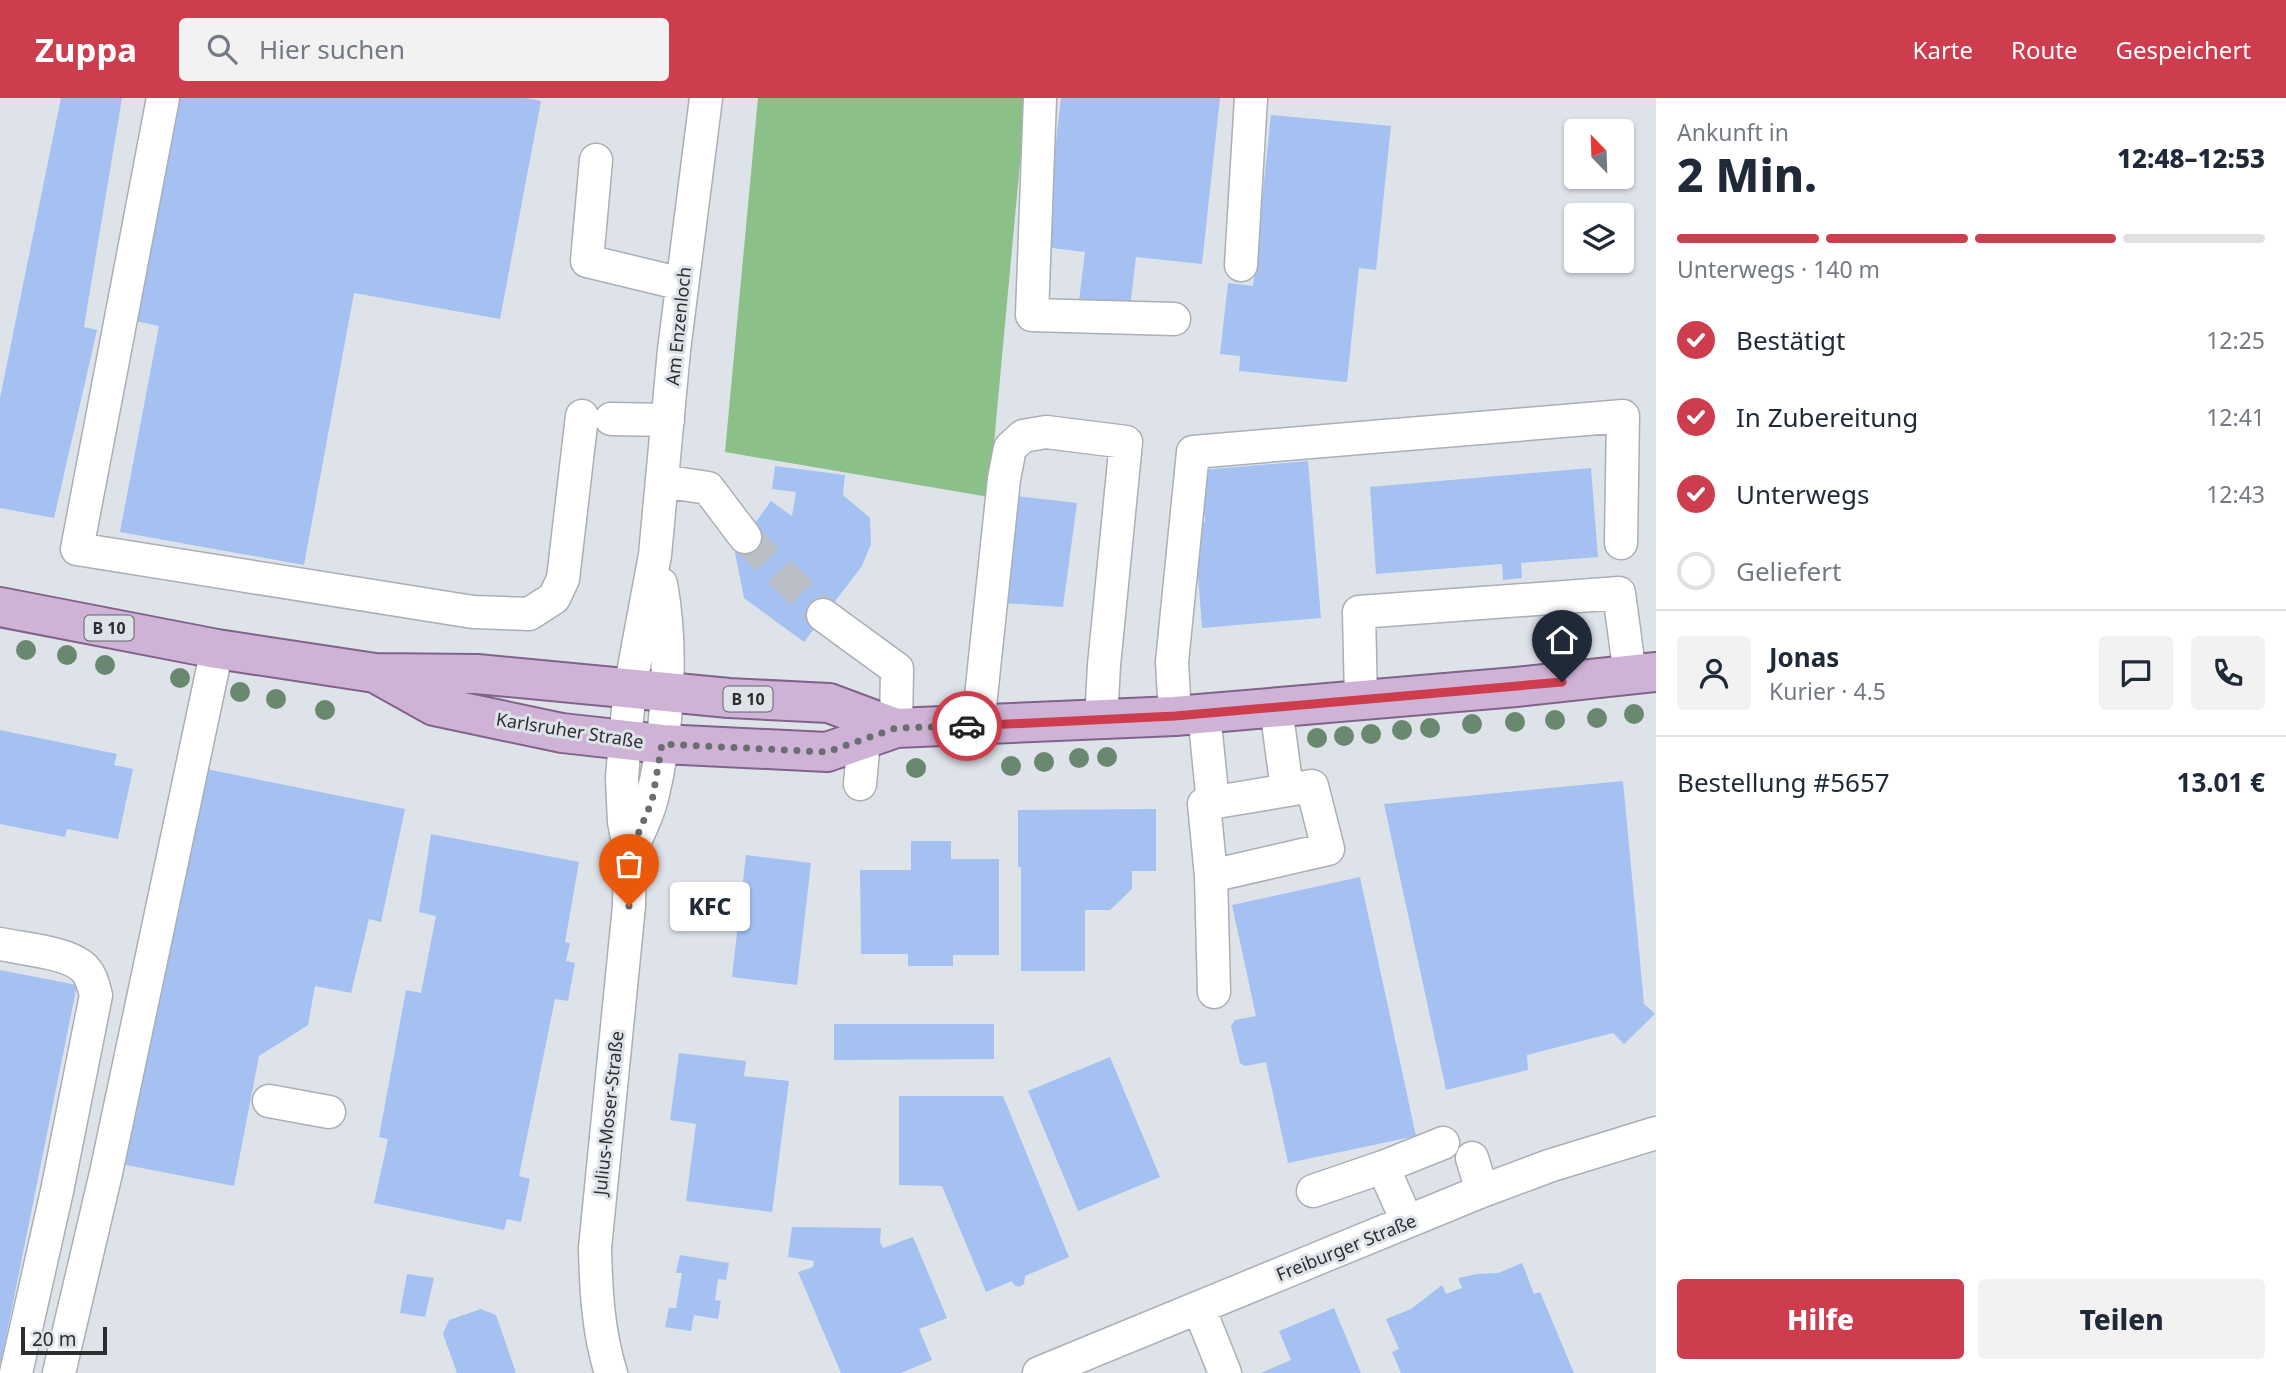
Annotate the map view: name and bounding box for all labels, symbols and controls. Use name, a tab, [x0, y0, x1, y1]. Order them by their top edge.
search box	[179, 18, 669, 81]
text: Zuppa	[35, 27, 137, 72]
icon: search	[203, 30, 241, 68]
text: Hier suchen	[259, 31, 405, 67]
text: Karte	[1913, 33, 1973, 66]
text: Route	[2011, 33, 2078, 66]
text: Gespeichert	[2116, 33, 2251, 66]
text: Ankunft in	[1677, 116, 1789, 148]
north arrow	[1564, 119, 1634, 189]
map controls	[1564, 119, 1634, 273]
text: 12:48–12:53	[2117, 140, 2265, 176]
text: 2 Min.	[1677, 143, 1817, 205]
button: layers	[1564, 203, 1634, 273]
text: Unterwegs · 140 m	[1677, 253, 1880, 285]
street label: Am Enzenloch	[660, 265, 696, 387]
icon: check	[1677, 321, 1715, 359]
text: Bestätigt	[1736, 322, 1845, 358]
text: 12:25	[2206, 324, 2265, 356]
icon: check	[1677, 398, 1715, 436]
text: In Zubereitung	[1736, 399, 1918, 435]
text: 12:41	[2206, 401, 2265, 433]
icon: check	[1677, 475, 1715, 513]
text: Unterwegs	[1736, 476, 1869, 512]
text: 12:43	[2206, 478, 2265, 510]
text: Geliefert	[1736, 553, 1841, 589]
pin	[1532, 610, 1592, 682]
road number: B 10	[84, 615, 134, 640]
icon: home	[1543, 621, 1581, 659]
button: person	[1677, 636, 1751, 710]
button: chat	[2099, 636, 2173, 710]
button: phone	[2191, 636, 2265, 710]
text: Jonas	[1769, 639, 1839, 675]
text: Kurier · 4.5	[1769, 675, 1886, 707]
road number: B 10	[724, 686, 772, 712]
courier	[932, 691, 1002, 761]
street label: Karlsruher Straße	[495, 706, 645, 754]
icon: car	[948, 707, 986, 745]
text: Bestellung #5657	[1677, 764, 1890, 800]
text: 13.01 €	[2177, 764, 2265, 800]
pin	[599, 834, 659, 906]
icon: bag	[610, 845, 648, 883]
callout: KFC	[671, 882, 752, 930]
text: KFC	[689, 890, 731, 922]
street label: Julius-Moser-Straße	[587, 1030, 629, 1198]
street label: Freiburger Straße	[1272, 1208, 1420, 1286]
button: Hilfe	[1677, 1279, 1964, 1359]
button: Teilen	[1978, 1279, 2265, 1359]
scale bar	[21, 1324, 107, 1356]
text: 20 m	[32, 1326, 76, 1352]

